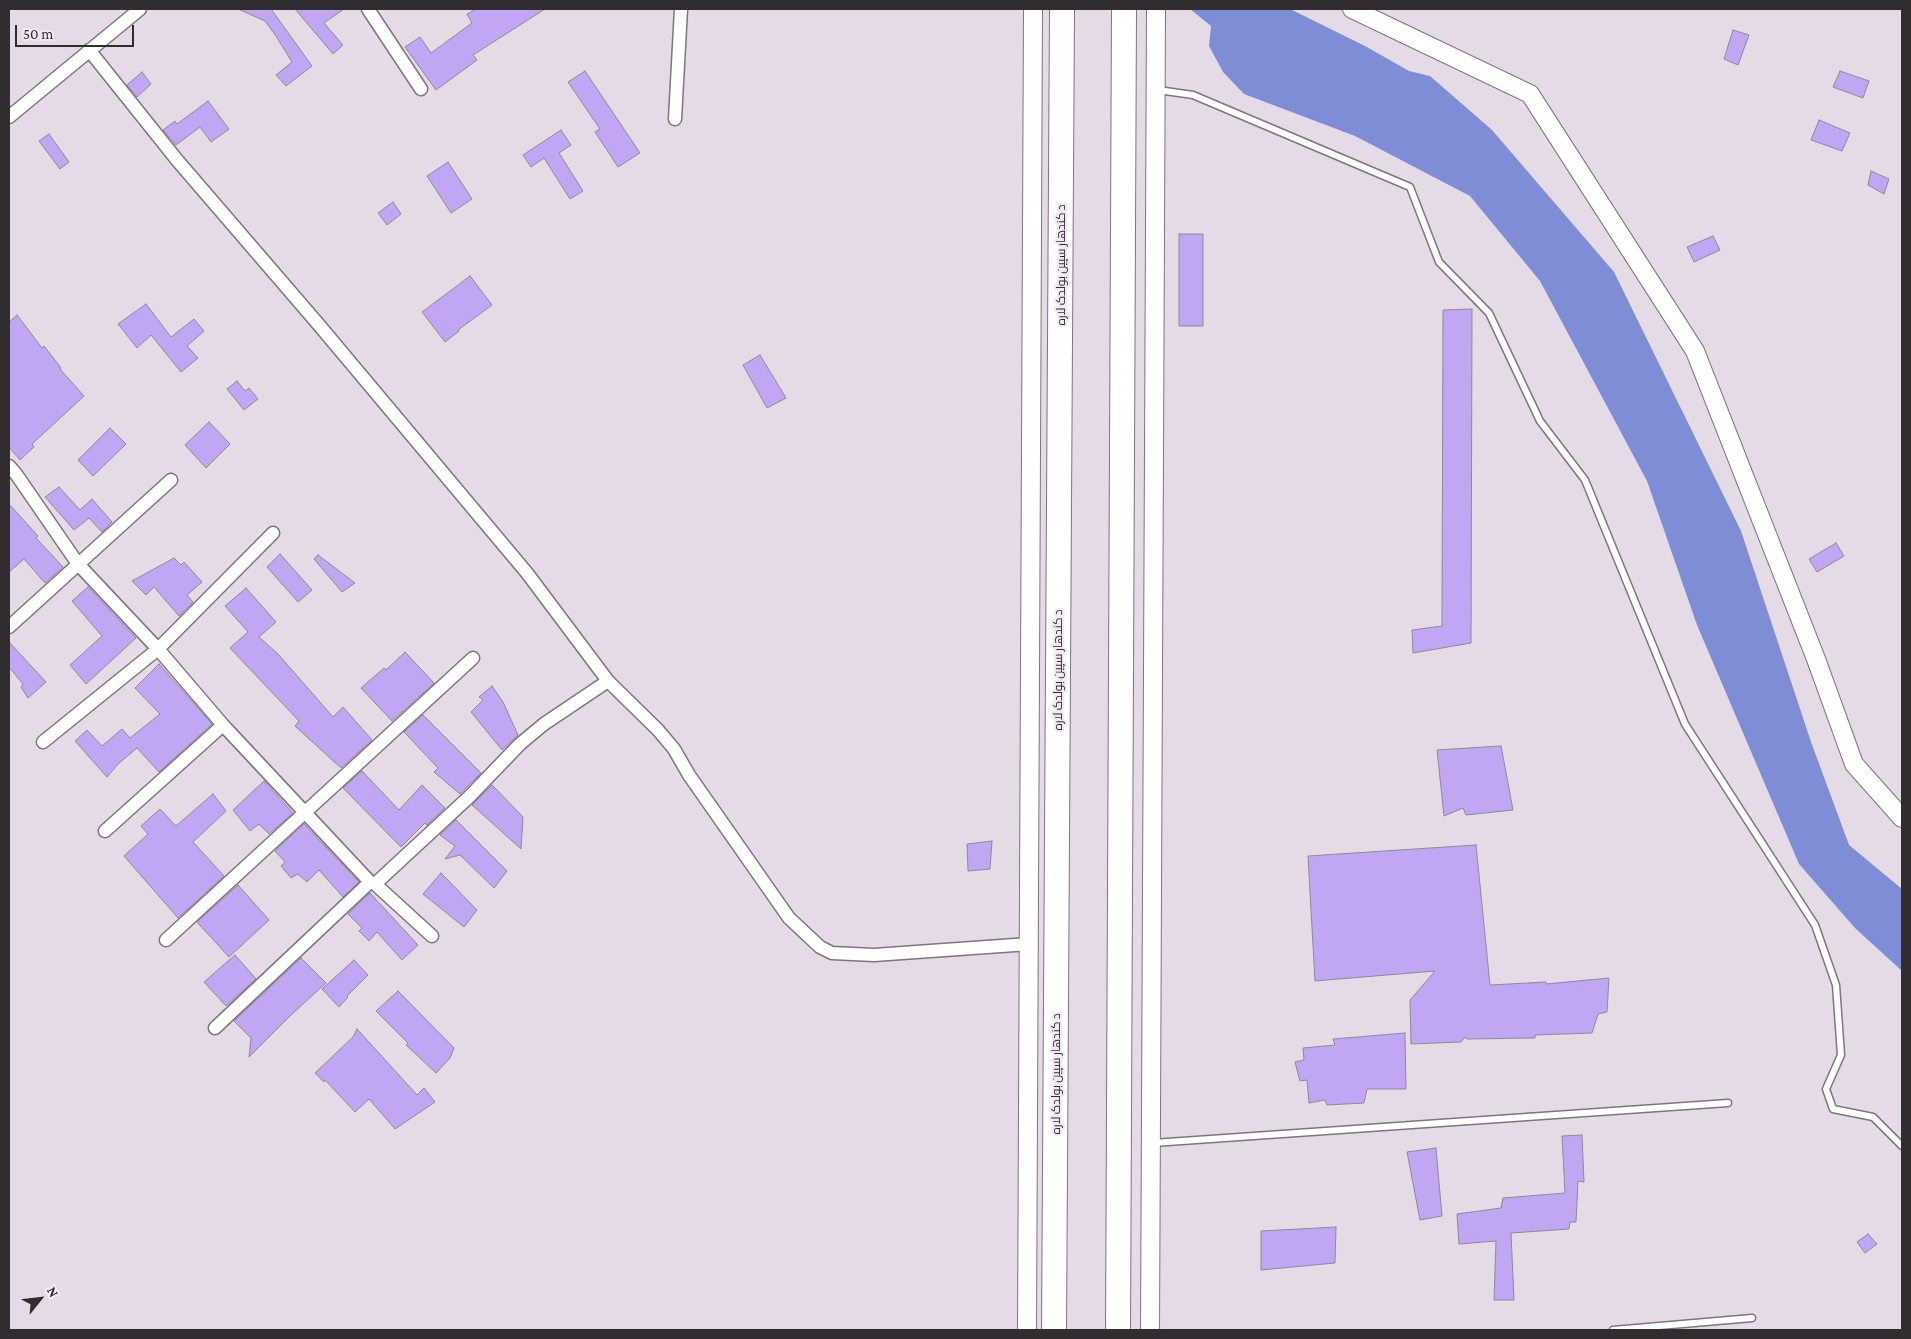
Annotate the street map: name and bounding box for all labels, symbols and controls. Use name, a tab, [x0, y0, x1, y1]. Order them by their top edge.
scale bar	[18, 15, 136, 47]
text: 50 m	[23, 26, 53, 42]
street label: د کندهار سپین بولدک لاره	[1054, 204, 1068, 326]
street label: د کندهار سپین بولدک لاره	[1051, 609, 1065, 731]
street label: د کندهار سپین بولدک لاره	[1049, 1013, 1063, 1135]
north arrow	[15, 1274, 65, 1324]
text: N	[44, 1284, 62, 1300]

